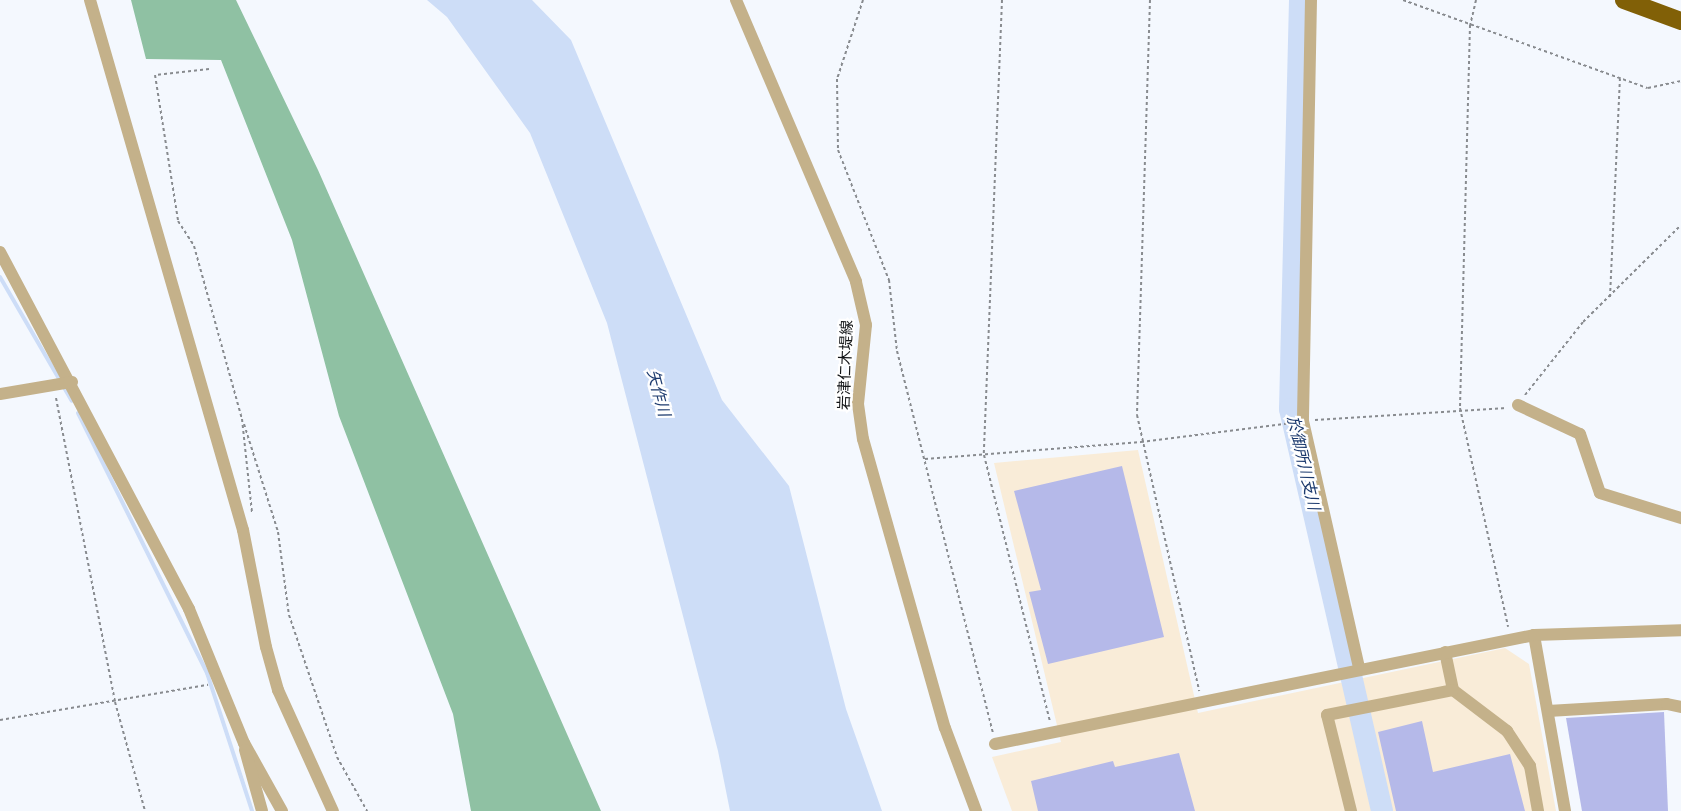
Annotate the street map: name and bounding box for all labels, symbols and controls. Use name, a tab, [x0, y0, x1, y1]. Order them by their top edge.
street label: 岩津仁木堤線	[835, 320, 857, 410]
water label: 矢作川	[643, 367, 673, 419]
water label: 於御所川支川	[1283, 414, 1323, 512]

